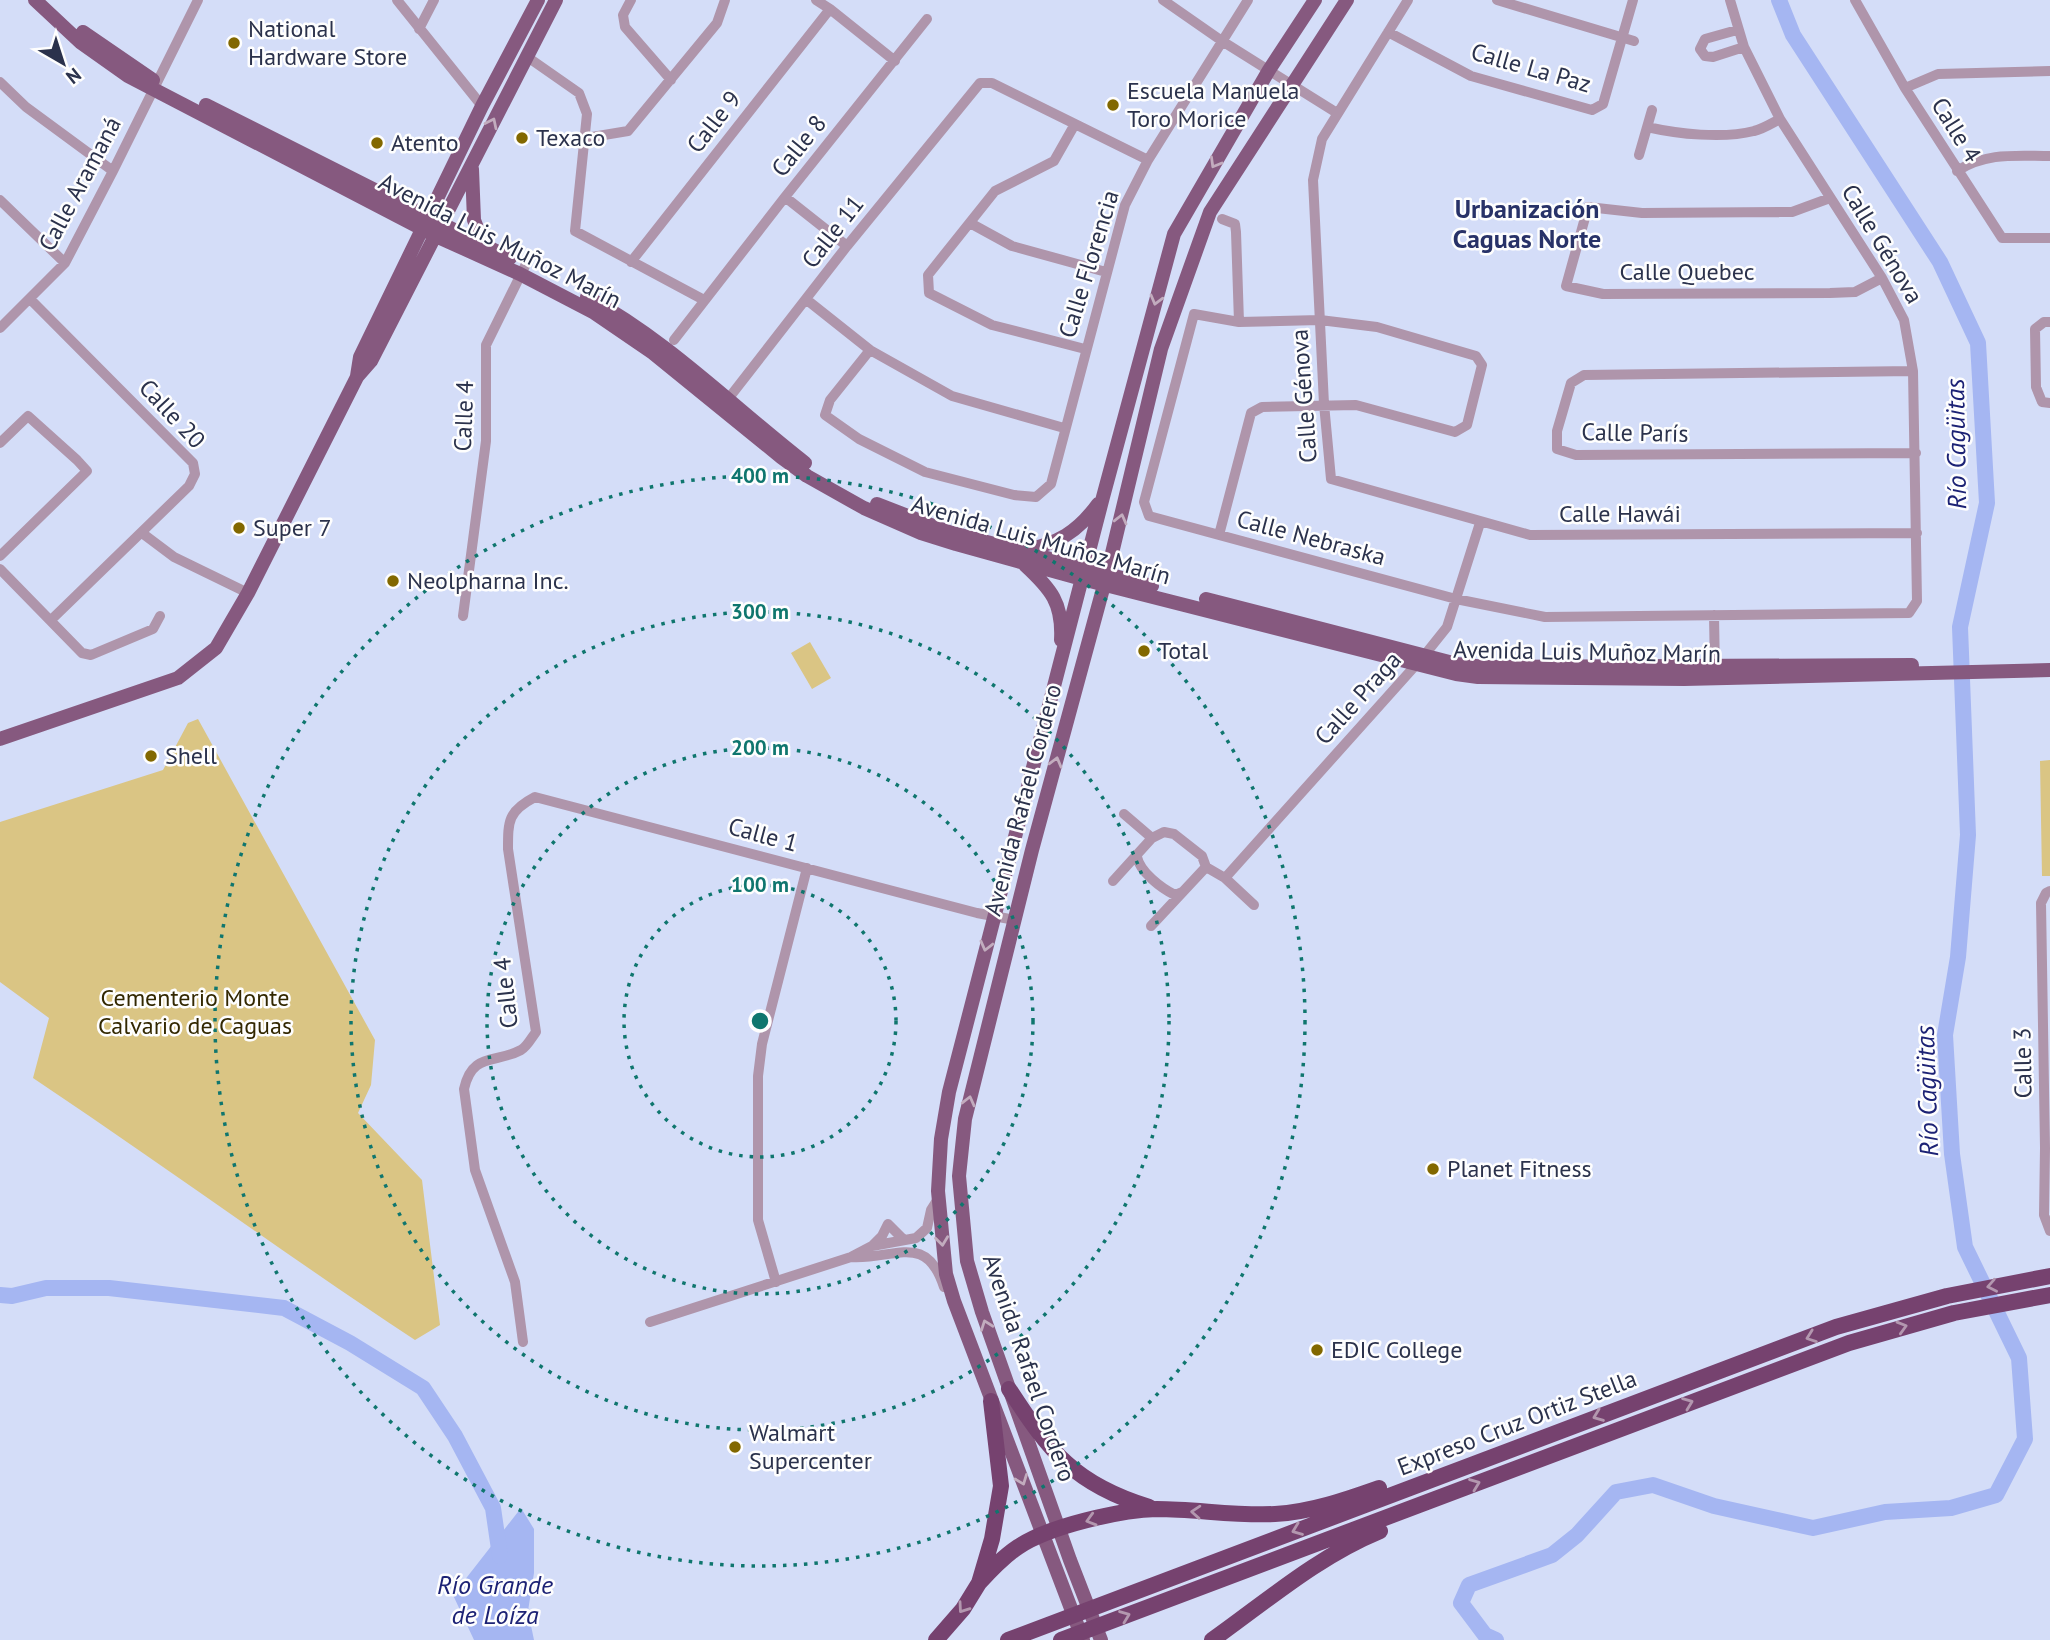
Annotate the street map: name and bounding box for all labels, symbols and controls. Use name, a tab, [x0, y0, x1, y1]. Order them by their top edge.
place label: National Hardware Store	[248, 13, 407, 72]
north arrow	[28, 28, 98, 98]
marker: National Hardware Store	[226, 35, 242, 51]
street label: Calle La Paz	[1468, 36, 1595, 99]
text: N	[61, 63, 86, 89]
place label: Escuela Manuela Toro Morice	[1127, 75, 1299, 134]
street label: Calle 9	[680, 84, 748, 159]
street label: Calle 4	[1924, 91, 1988, 168]
marker: Escuela Manuela Toro Morice	[1105, 97, 1121, 113]
street label: Calle 8	[764, 108, 833, 183]
street label: Calle Aramaná	[31, 111, 128, 256]
one-way arrow	[483, 118, 497, 130]
place label: Texaco	[536, 122, 605, 153]
place label: Atento	[391, 127, 459, 158]
marker: Texaco	[514, 130, 530, 146]
marker: Atento	[369, 135, 385, 151]
one-way arrow	[1210, 155, 1223, 168]
street label: Avenida Luis Muñoz Marín	[374, 166, 627, 315]
street label: Calle Génova	[1835, 178, 1930, 309]
street label: Calle Florencia	[1051, 186, 1126, 341]
street label: Calle 11	[795, 189, 871, 274]
district label: Urbanización Caguas Norte	[1453, 192, 1601, 255]
street label: Calle Quebec	[1619, 256, 1755, 287]
one-way arrow	[1150, 293, 1164, 305]
street label: Calle Génova	[1283, 328, 1324, 464]
street label: Calle 20	[132, 372, 212, 455]
water label: Río Cagüitas	[1938, 378, 1973, 510]
street label: Calle 4	[447, 380, 480, 452]
street label: Calle París	[1581, 416, 1689, 449]
text: 400 m	[731, 462, 789, 489]
street label: Avenida Luis Muñoz Marín	[908, 488, 1174, 591]
street label: Calle Hawái	[1559, 498, 1681, 529]
street label: Calle Nebraska	[1233, 503, 1389, 572]
place label: Super 7	[253, 512, 332, 543]
one-way arrow	[1112, 513, 1127, 525]
marker: Super 7	[231, 520, 247, 536]
place label: Neolpharna Inc.	[407, 565, 569, 596]
marker: Neolpharna Inc.	[385, 573, 401, 589]
text: 300 m	[731, 598, 789, 625]
street label: Avenida Luis Muñoz Marín	[1453, 634, 1721, 669]
place label: Total	[1158, 635, 1208, 666]
marker: Total	[1136, 643, 1152, 659]
street label: Calle Praga	[1308, 644, 1408, 751]
street label: Avenida Rafael Cordero	[977, 681, 1068, 919]
text: 200 m	[731, 734, 789, 761]
place label: Shell	[165, 740, 217, 771]
marker: Shell	[143, 748, 159, 764]
one-way arrow	[1048, 756, 1062, 768]
street label: Calle 1	[725, 810, 801, 859]
text: 100 m	[731, 871, 789, 898]
one-way arrow	[980, 940, 994, 952]
street label: Calle 4	[486, 956, 525, 1030]
park label: Cementerio Monte Calvario de Caguas	[98, 982, 292, 1041]
centre of rings	[748, 1009, 772, 1033]
water label: Río Cagüitas	[1908, 1024, 1945, 1157]
street label: Calle 3	[2006, 1027, 2039, 1099]
one-way arrow	[961, 1095, 975, 1107]
place label: Planet Fitness	[1447, 1153, 1592, 1184]
marker: Planet Fitness	[1425, 1161, 1441, 1177]
one-way arrow	[934, 1236, 949, 1247]
street label: Avenida Rafael Cordero	[976, 1250, 1083, 1486]
one-way arrow	[1986, 1278, 1998, 1293]
one-way arrow	[980, 1319, 994, 1331]
one-way arrow	[1896, 1321, 1908, 1336]
one-way arrow	[1806, 1328, 1818, 1342]
place label: EDIC College	[1331, 1334, 1462, 1365]
marker: EDIC College	[1309, 1342, 1325, 1358]
street label: Expreso Cruz Ortiz Stella	[1393, 1363, 1641, 1482]
one-way arrow	[1681, 1397, 1693, 1411]
one-way arrow	[1593, 1408, 1605, 1422]
place label: Walmart Supercenter	[749, 1417, 872, 1476]
marker: Walmart Supercenter	[727, 1439, 743, 1455]
one-way arrow	[1013, 1473, 1027, 1485]
one-way arrow	[1469, 1478, 1481, 1492]
one-way arrow	[1191, 1504, 1202, 1519]
one-way arrow	[1085, 1512, 1097, 1527]
one-way arrow	[1292, 1522, 1304, 1536]
water label: Río Grande de Loíza	[437, 1568, 553, 1631]
one-way arrow	[959, 1600, 971, 1613]
one-way arrow	[1118, 1610, 1130, 1624]

